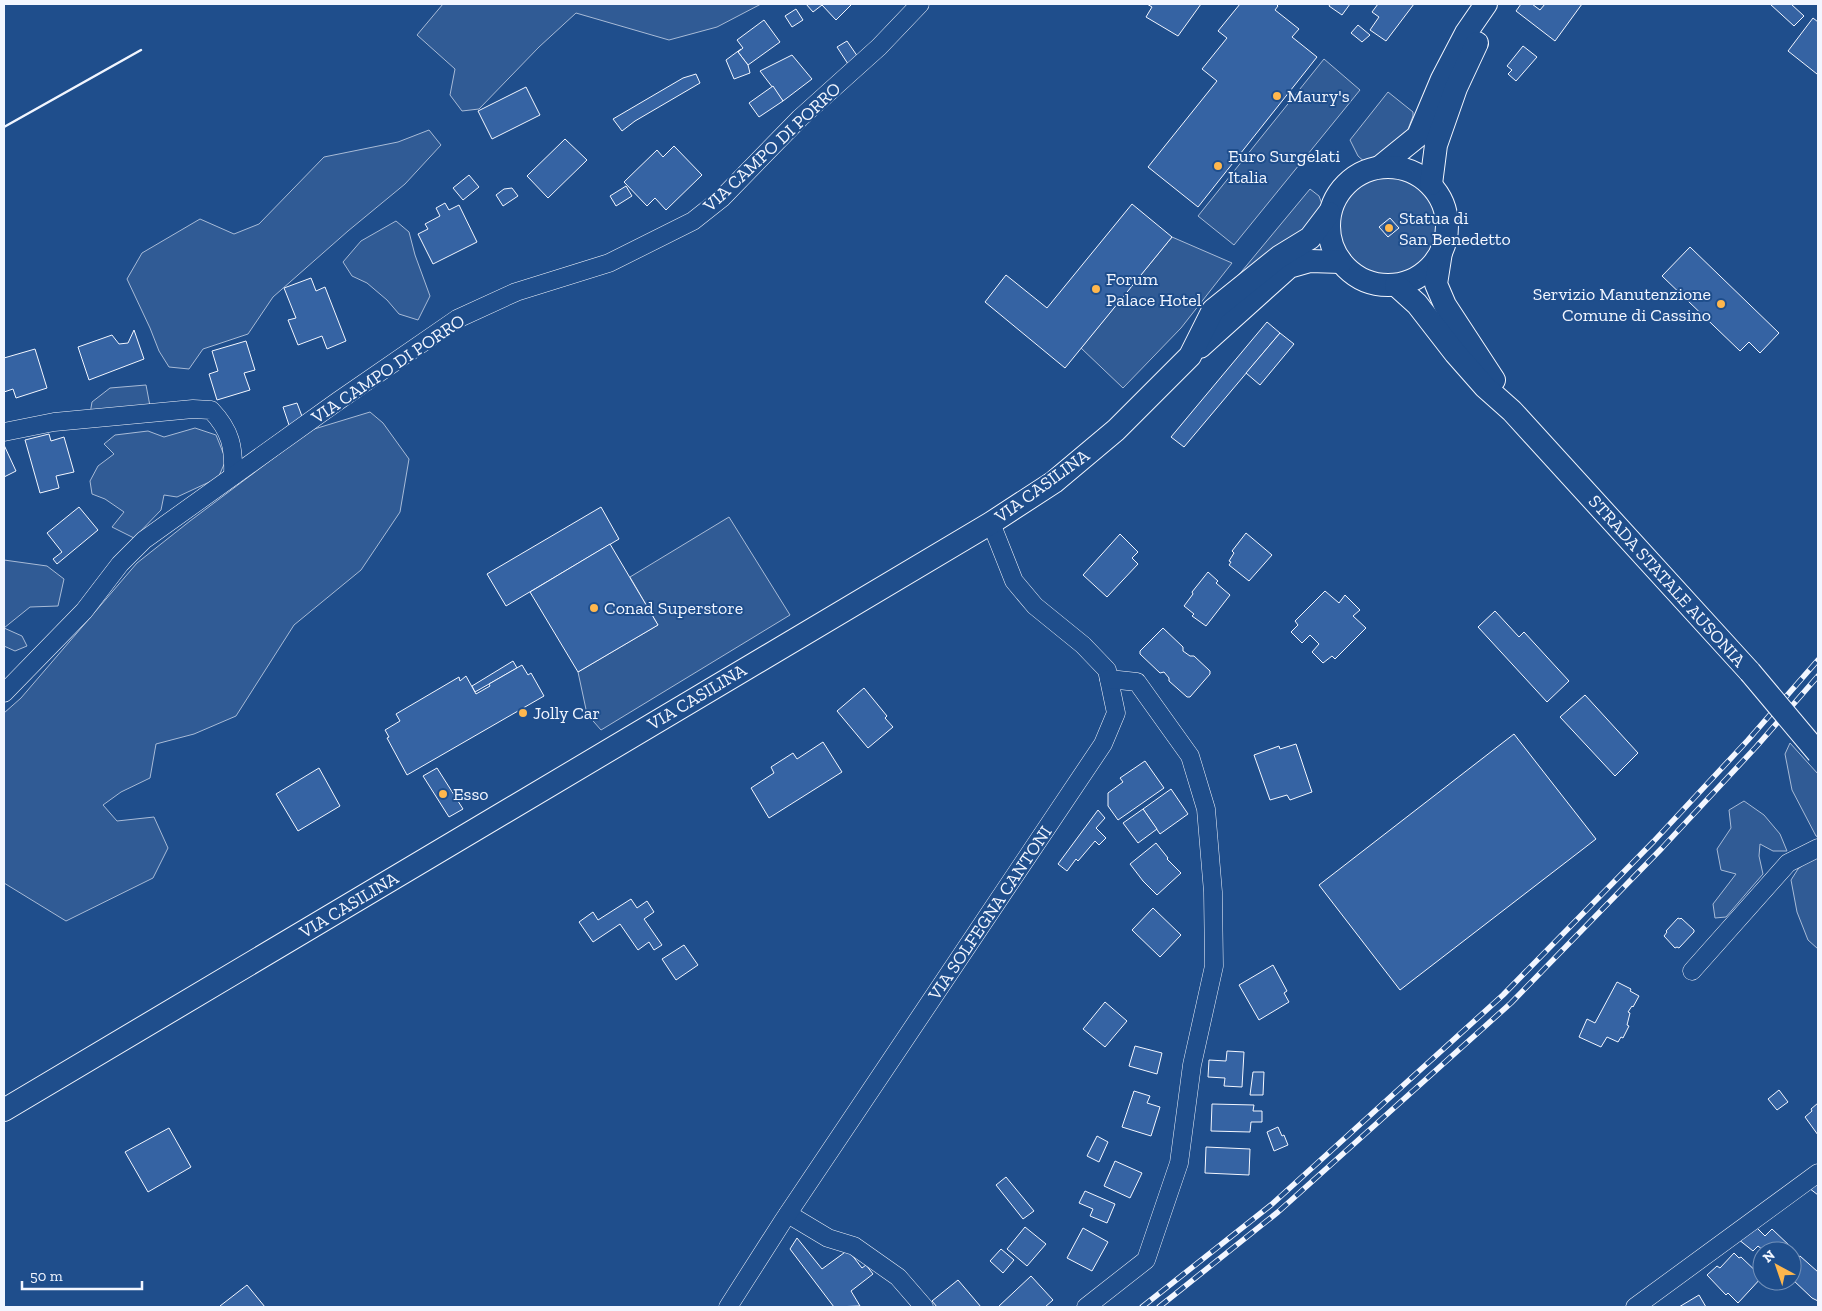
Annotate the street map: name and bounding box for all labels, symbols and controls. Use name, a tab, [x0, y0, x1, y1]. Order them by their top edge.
street label: VIA CAMPO DI PORRO	[698, 78, 845, 217]
place label: Maury's	[1287, 85, 1350, 107]
marker: Maury's	[1271, 90, 1283, 102]
place label: Euro Surgelati Italia	[1228, 145, 1340, 188]
marker: Euro Surgelati Italia	[1212, 160, 1224, 172]
place label: Statua di San Benedetto	[1399, 207, 1511, 250]
marker: Statua di San Benedetto	[1383, 222, 1395, 234]
place label: Forum Palace Hotel	[1106, 268, 1202, 311]
marker: Forum Palace Hotel	[1090, 283, 1102, 295]
place label: Servizio Manutenzione Comune di Cassino	[1533, 283, 1711, 326]
marker: Servizio Manutenzione Comune di Cassino	[1715, 298, 1727, 310]
street label: VIA CAMPO DI PORRO	[306, 310, 469, 429]
street label: VIA CASILINA	[990, 444, 1094, 528]
street label: STRADA STATALE AUSONIA	[1584, 490, 1750, 672]
place label: Conad Superstore	[604, 597, 743, 619]
marker: Conad Superstore	[588, 602, 600, 614]
street label: VIA CASILINA	[643, 659, 751, 736]
place label: Jolly Car	[533, 702, 600, 724]
marker: Jolly Car	[517, 707, 529, 719]
place label: Esso	[453, 783, 489, 805]
marker: Esso	[437, 788, 449, 800]
street label: VIA SOLFEGNA CANTONI	[923, 821, 1057, 1005]
street label: VIA CASILINA	[295, 867, 403, 944]
north arrow	[1752, 1241, 1802, 1291]
text: N	[1759, 1246, 1779, 1266]
scale bar	[22, 1258, 142, 1290]
text: 50 m	[30, 1267, 63, 1285]

